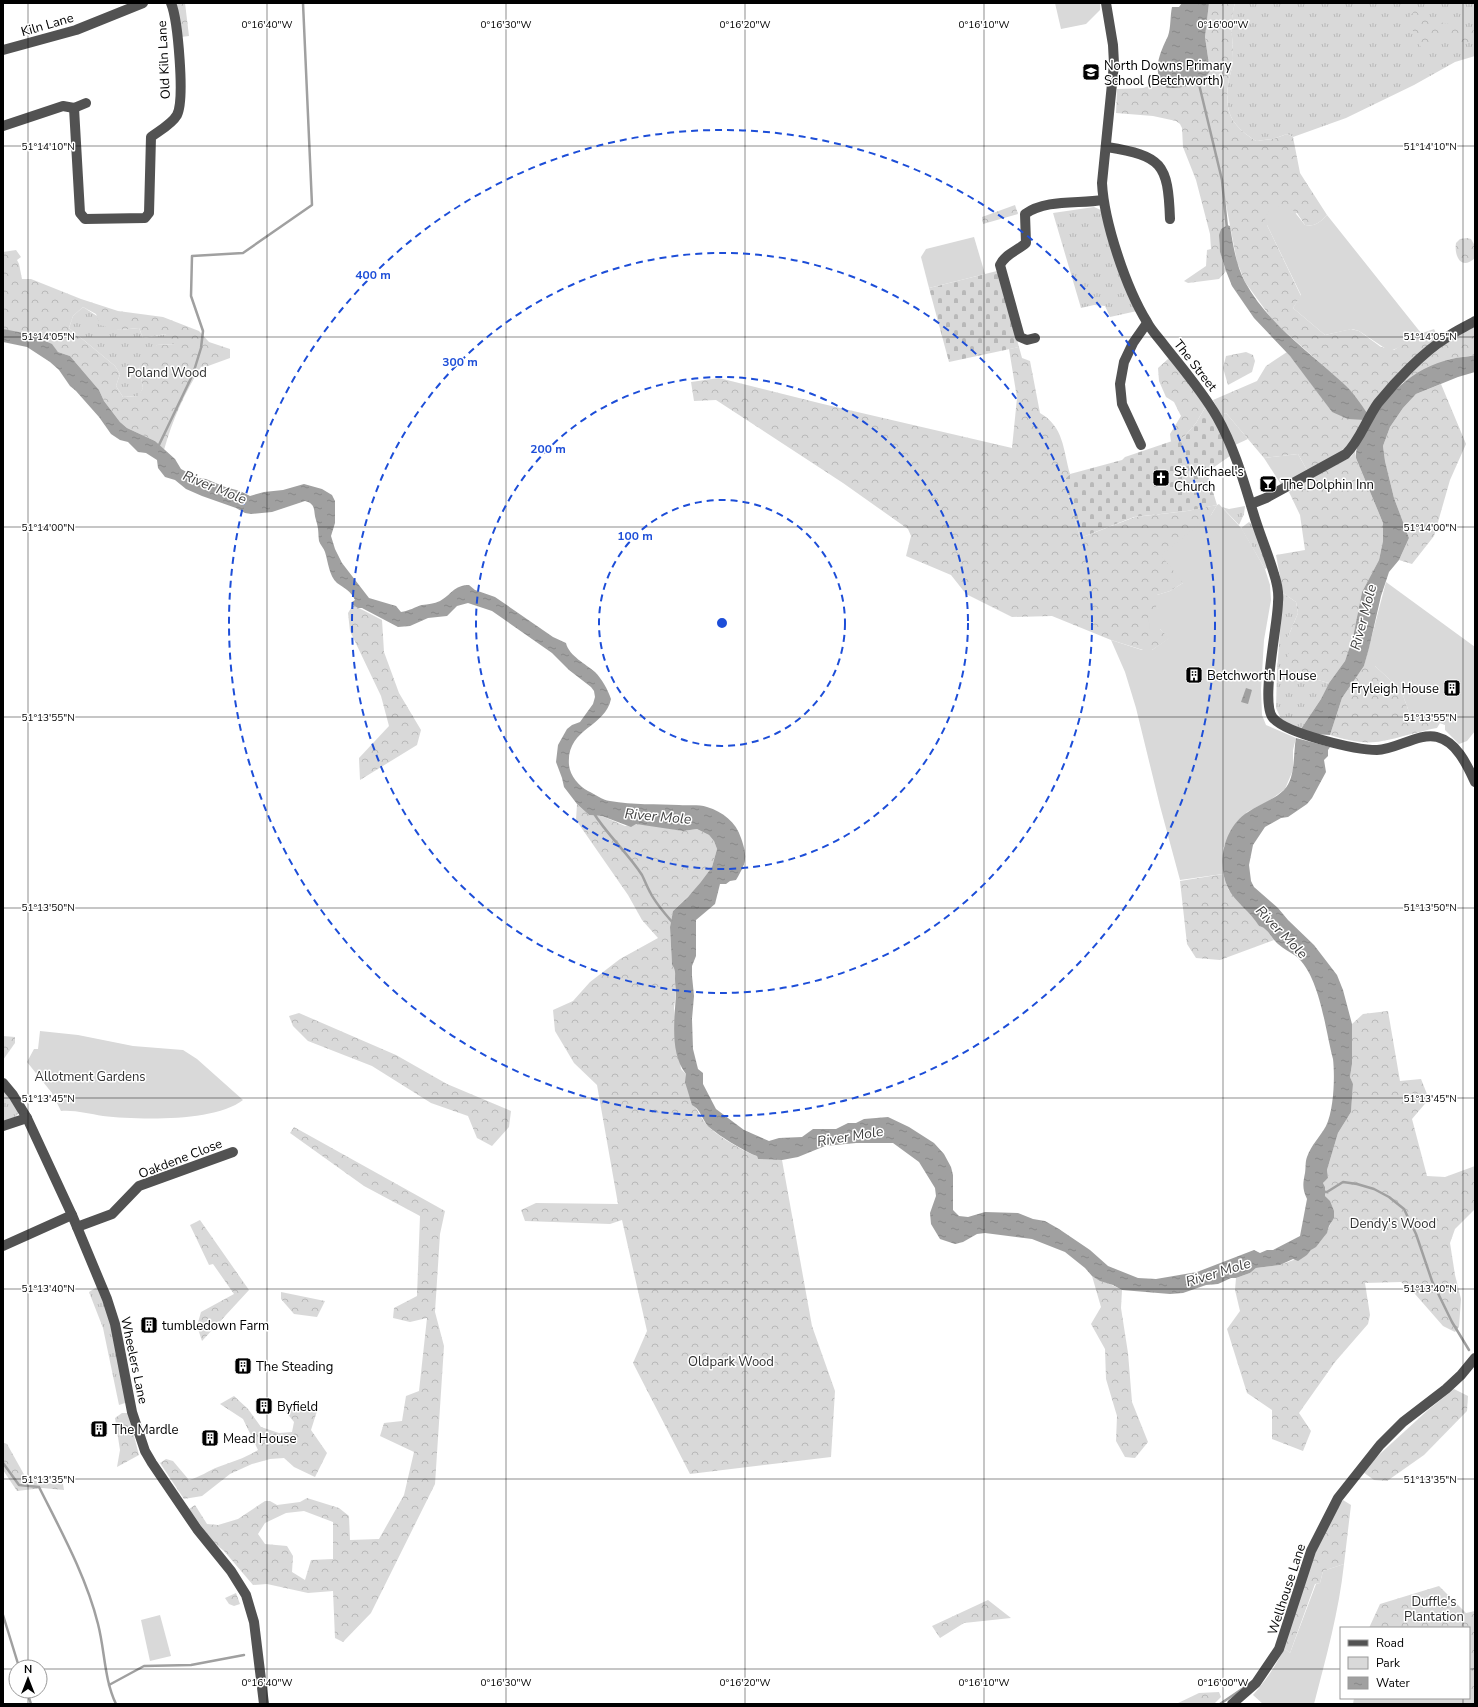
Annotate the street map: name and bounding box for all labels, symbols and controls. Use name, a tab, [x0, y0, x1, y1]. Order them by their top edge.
street label: Kiln Lane	[19, 9, 76, 41]
text: 0°16'40"W	[242, 18, 292, 32]
text: 0°16'30"W	[481, 18, 531, 32]
text: 0°16'20"W	[720, 18, 770, 32]
text: 0°16'10"W	[959, 18, 1009, 32]
text: 0°16'00"W	[1198, 18, 1248, 32]
street label: Old Kiln Lane	[153, 20, 175, 100]
place label: North Downs Primary School (Betchworth)	[1104, 57, 1232, 90]
school or university icon: North Downs Primary School (Betchworth)	[1081, 62, 1101, 82]
text: 51°14'10"N	[21, 140, 75, 154]
text: 51°14'10"N	[1403, 140, 1457, 154]
text: 400 m	[355, 267, 391, 283]
text: 51°14'05"N	[21, 330, 75, 344]
text: 51°14'05"N	[1403, 330, 1457, 344]
street label: The Street	[1169, 336, 1221, 396]
text: 300 m	[442, 354, 478, 370]
park label: Poland Wood	[127, 364, 207, 382]
text: 200 m	[530, 441, 566, 457]
place label: St Michael's Church	[1174, 463, 1244, 496]
water label: River Mole	[180, 466, 250, 509]
church icon: St Michael's Church	[1151, 468, 1171, 488]
bar icon: The Dolphin Inn	[1258, 474, 1278, 494]
place label: The Dolphin Inn	[1281, 476, 1374, 494]
text: 51°14'00"N	[21, 521, 75, 535]
text: 51°14'00"N	[1403, 521, 1457, 535]
text: 100 m	[617, 528, 653, 544]
water label: River Mole	[1346, 582, 1381, 652]
centre of rings	[715, 616, 729, 630]
building icon: Betchworth House	[1184, 665, 1204, 685]
place label: Betchworth House	[1207, 667, 1317, 685]
building icon: Fryleigh House	[1442, 678, 1462, 698]
place label: Fryleigh House	[1351, 680, 1439, 698]
text: 51°13'55"N	[21, 711, 75, 725]
text: 51°13'55"N	[1403, 711, 1457, 725]
water label: River Mole	[624, 804, 693, 829]
text: 51°13'50"N	[21, 901, 75, 915]
text: 51°13'50"N	[1403, 901, 1457, 915]
water label: River Mole	[1252, 902, 1312, 963]
park label: Allotment Gardens	[34, 1068, 146, 1086]
text: 51°13'45"N	[21, 1092, 75, 1106]
text: 51°13'45"N	[1403, 1092, 1457, 1106]
water label: River Mole	[815, 1122, 885, 1151]
street label: Oakdene Close	[136, 1135, 225, 1183]
park label: Dendy's Wood	[1350, 1215, 1436, 1233]
water label: River Mole	[1183, 1253, 1254, 1291]
text: 51°13'40"N	[21, 1282, 75, 1296]
text: 51°13'40"N	[1403, 1282, 1457, 1296]
street label: Wheelers Lane	[116, 1315, 152, 1406]
building icon: tumbledown Farm	[139, 1315, 159, 1335]
place label: tumbledown Farm	[162, 1317, 269, 1335]
park label: Oldpark Wood	[688, 1353, 774, 1371]
building icon: The Steading	[233, 1356, 253, 1376]
place label: The Steading	[256, 1358, 333, 1376]
building icon: Byfield	[254, 1396, 274, 1416]
place label: Byfield	[277, 1398, 318, 1416]
building icon: The Mardle	[89, 1419, 109, 1439]
place label: The Mardle	[112, 1421, 178, 1439]
building icon: Mead House	[200, 1428, 220, 1448]
place label: Mead House	[223, 1430, 297, 1448]
text: 51°13'35"N	[21, 1473, 75, 1487]
text: 51°13'35"N	[1403, 1473, 1457, 1487]
street label: Wellhouse Lane	[1264, 1541, 1310, 1637]
park label: Duffle's Plantation	[1404, 1593, 1464, 1626]
legend	[1340, 1627, 1470, 1699]
text: Road	[1376, 1635, 1404, 1651]
text: Park	[1376, 1655, 1401, 1671]
north arrow	[8, 1659, 48, 1699]
text: N	[24, 1662, 32, 1677]
text: Water	[1376, 1675, 1410, 1691]
text: 0°16'40"W	[242, 1676, 292, 1690]
text: 0°16'30"W	[481, 1676, 531, 1690]
text: 0°16'20"W	[720, 1676, 770, 1690]
text: 0°16'10"W	[959, 1676, 1009, 1690]
text: 0°16'00"W	[1198, 1676, 1248, 1690]

